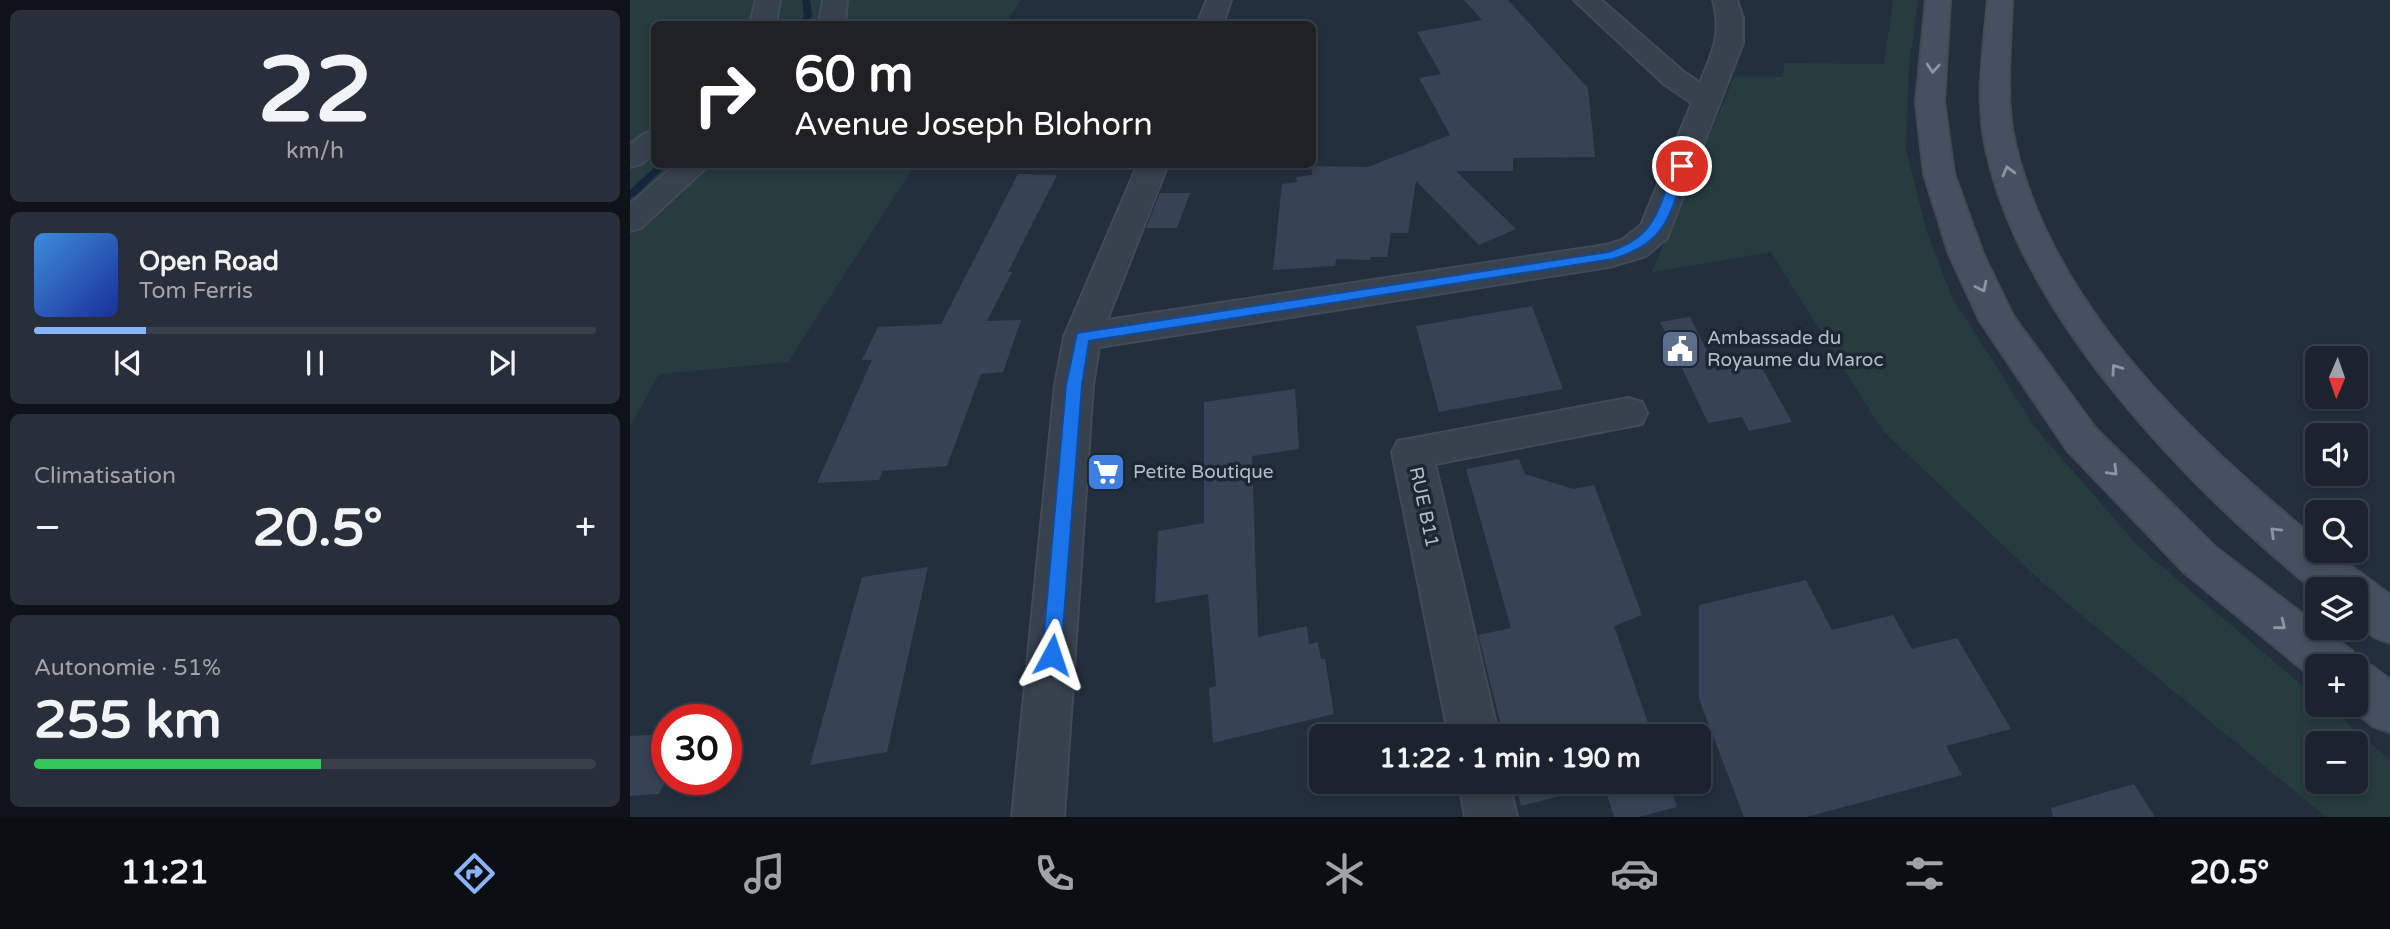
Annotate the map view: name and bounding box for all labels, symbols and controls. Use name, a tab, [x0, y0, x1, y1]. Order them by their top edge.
text: 22	[258, 36, 372, 146]
text: 60 m	[794, 46, 913, 105]
icon: right	[679, 49, 770, 140]
one-way arrow	[1925, 63, 1940, 74]
text: Avenue Joseph Blohorn	[794, 106, 1153, 144]
pin	[1652, 136, 1712, 196]
text: km/h	[286, 137, 344, 165]
icon: arrive	[1663, 147, 1701, 185]
one-way arrow	[2002, 165, 2016, 177]
text: Open Road	[139, 246, 279, 277]
text: Tom Ferris	[139, 277, 253, 305]
one-way arrow	[1974, 280, 1988, 292]
place label: Ambassade du Royaume du Maroc	[1707, 327, 1884, 371]
public building icon: Ambassade du Royaume du Maroc	[1659, 328, 1701, 370]
icon: previous	[109, 344, 147, 382]
icon: pause	[296, 344, 334, 382]
icon: next	[483, 344, 521, 382]
north arrow	[2305, 346, 2368, 410]
map controls	[2305, 346, 2368, 794]
one-way arrow	[2112, 364, 2124, 377]
button: sound	[2305, 423, 2368, 486]
supermarket icon: Petite Boutique	[1085, 451, 1127, 493]
place label: Petite Boutique	[1133, 461, 1274, 483]
text: Climatisation	[34, 462, 176, 490]
one-way arrow	[2105, 463, 2118, 476]
street label: RUE B11	[1405, 465, 1443, 549]
text: 20.5°	[253, 497, 383, 560]
button: search	[2305, 500, 2368, 563]
text: −	[34, 505, 61, 551]
text: +	[575, 505, 596, 551]
one-way arrow	[2271, 527, 2284, 540]
button: layers	[2305, 577, 2368, 640]
one-way arrow	[2273, 616, 2285, 629]
position arrow	[1015, 618, 1089, 692]
text: Autonomie · 51%	[34, 654, 221, 682]
button: +	[2305, 654, 2368, 717]
text: 255 km	[34, 689, 222, 752]
speed limit sign: 30	[651, 704, 742, 795]
button: −	[2305, 731, 2368, 794]
text: 11:22 · 1 min · 190 m	[1379, 743, 1641, 774]
icon: directions	[450, 849, 499, 898]
icon: music	[740, 849, 789, 898]
icon: phone	[1030, 849, 1079, 898]
icon: climate	[1320, 849, 1369, 898]
icon: car	[1610, 849, 1659, 898]
icon: filters	[1900, 849, 1949, 898]
text: 11:21	[120, 854, 209, 892]
text: 20.5°	[2189, 854, 2269, 892]

